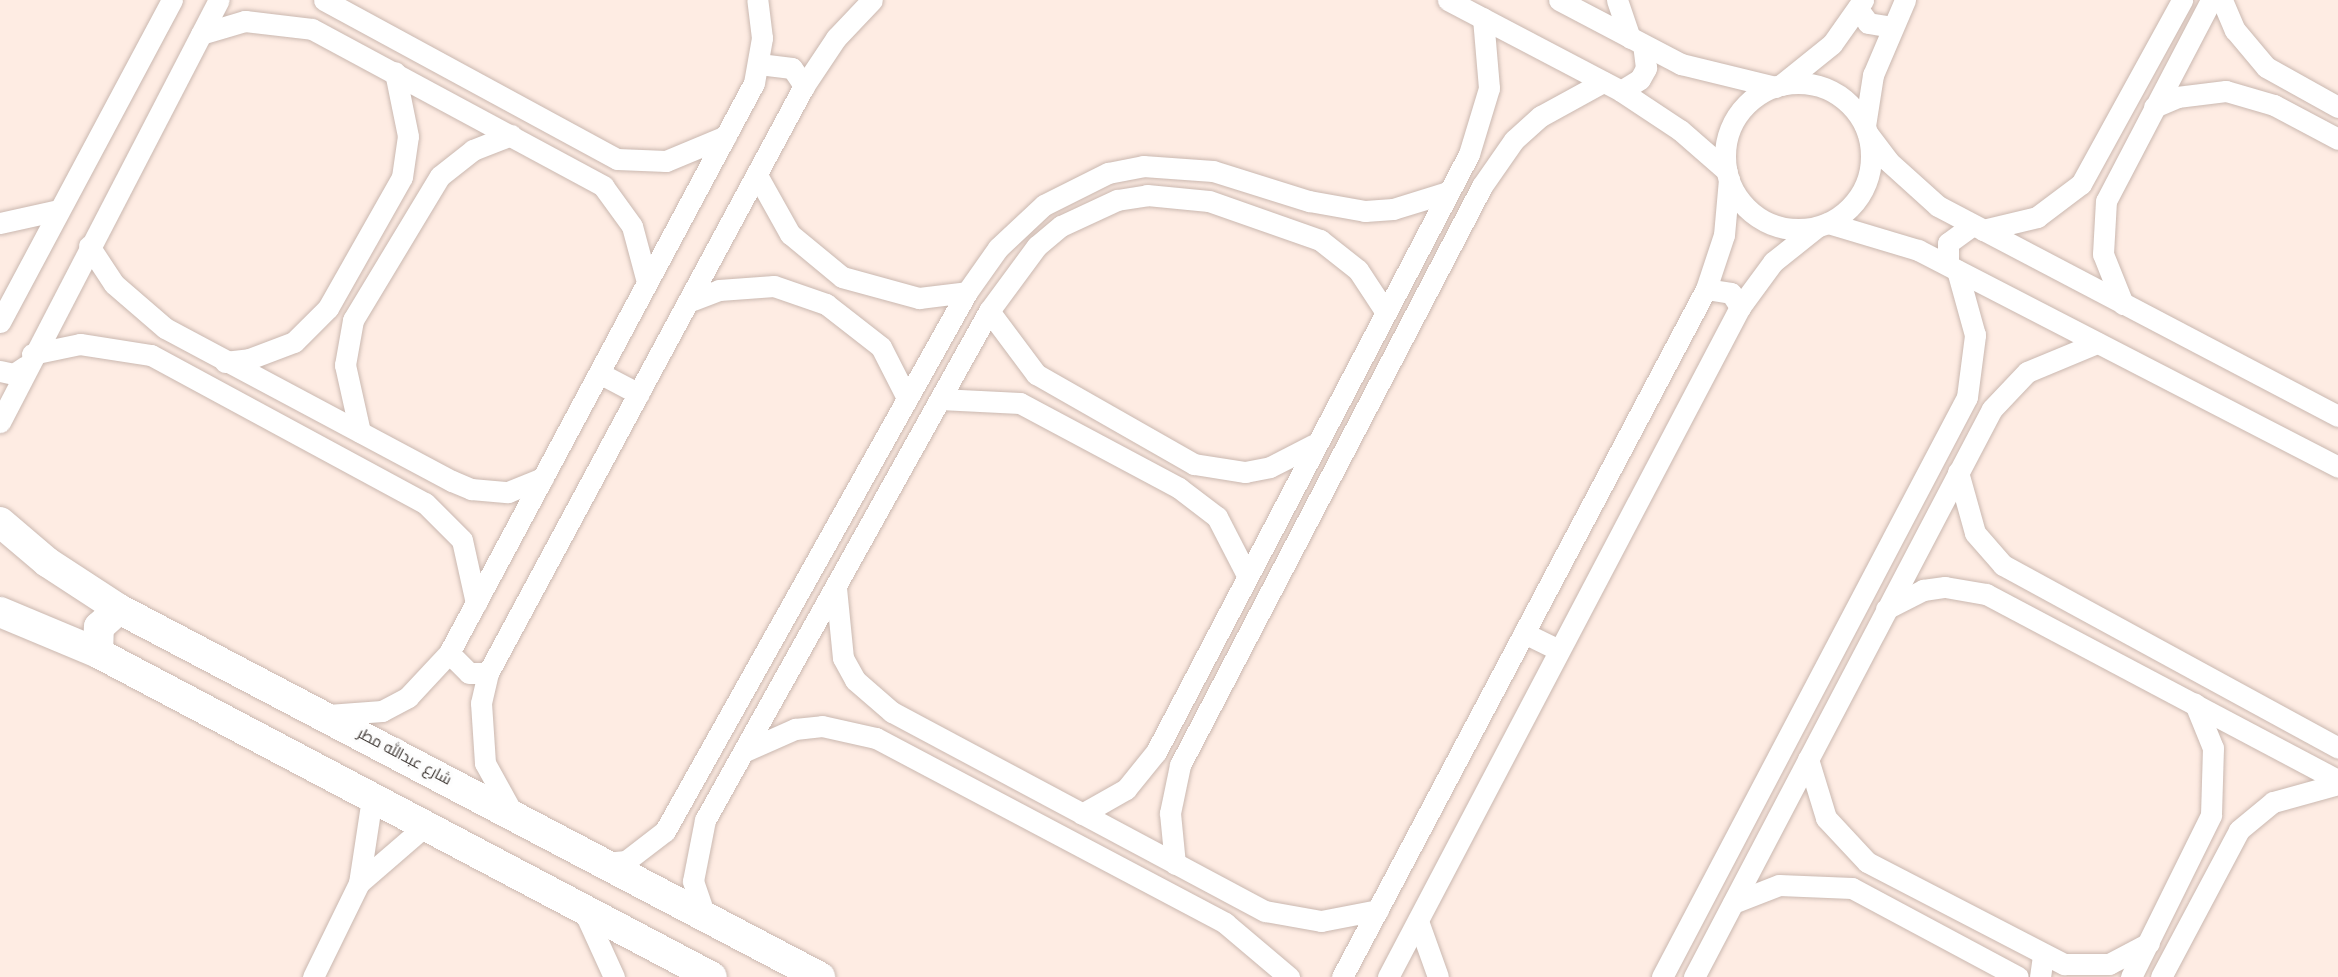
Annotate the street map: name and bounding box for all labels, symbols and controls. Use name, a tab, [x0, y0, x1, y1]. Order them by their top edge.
street label: شارع عبدالله مطر	[355, 724, 455, 788]

